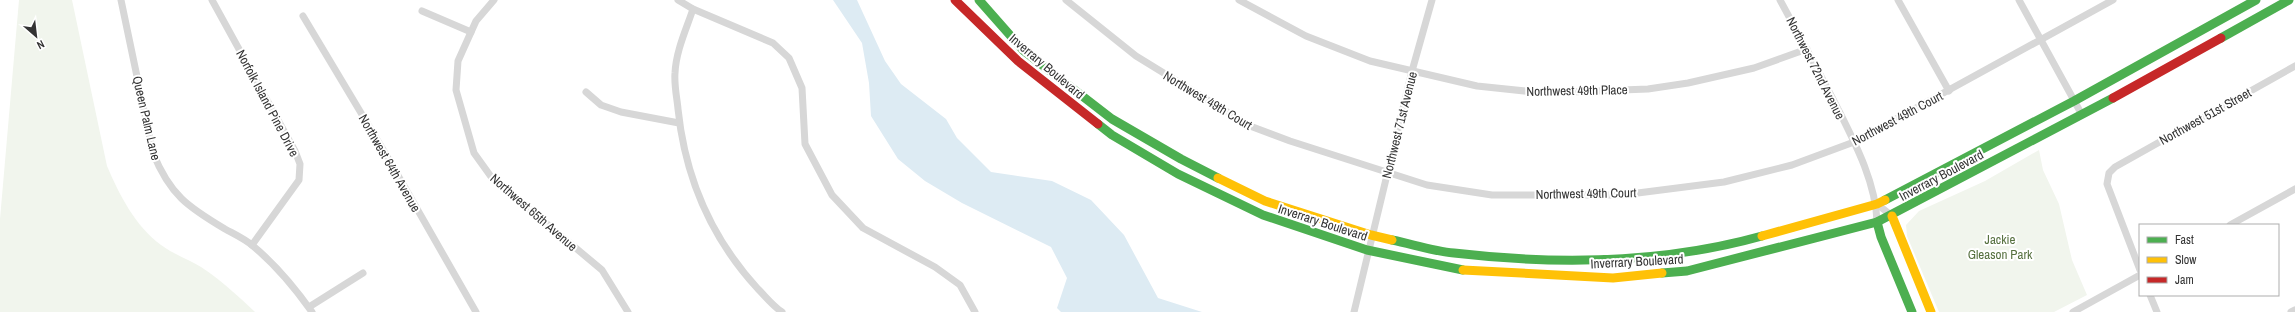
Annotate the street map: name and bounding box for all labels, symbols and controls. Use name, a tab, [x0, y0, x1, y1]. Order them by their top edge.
street label: Northwest 72nd Avenue	[1782, 14, 1849, 122]
north arrow	[16, 16, 56, 56]
street label: Inverrary Boulevard	[1006, 30, 1088, 103]
text: N	[35, 37, 47, 53]
street label: Norfolk Island Pine Drive	[232, 47, 303, 160]
street label: Northwest 49th Court	[1160, 67, 1255, 134]
street label: Northwest 71st Avenue	[1378, 70, 1421, 180]
street label: Queen Palm Lane	[129, 74, 164, 162]
street label: Northwest 49th Place	[1526, 81, 1628, 100]
street label: Northwest 51st Street	[2156, 84, 2254, 149]
street label: Northwest 49th Court	[1849, 87, 1946, 150]
street label: Northwest 64th Avenue	[355, 111, 424, 215]
street label: Inverrary Boulevard	[1896, 146, 1986, 205]
street label: Northwest 65th Avenue	[487, 170, 581, 255]
street label: Northwest 49th Court	[1536, 184, 1637, 203]
street label: Inverrary Boulevard	[1276, 200, 1370, 245]
legend	[2139, 224, 2279, 296]
park label: Jackie Gleason Park	[1968, 231, 2033, 263]
text: Fast	[2175, 232, 2194, 248]
street label: Inverrary Boulevard	[1590, 251, 1684, 272]
text: Slow	[2175, 252, 2197, 268]
text: Jam	[2175, 272, 2194, 288]

